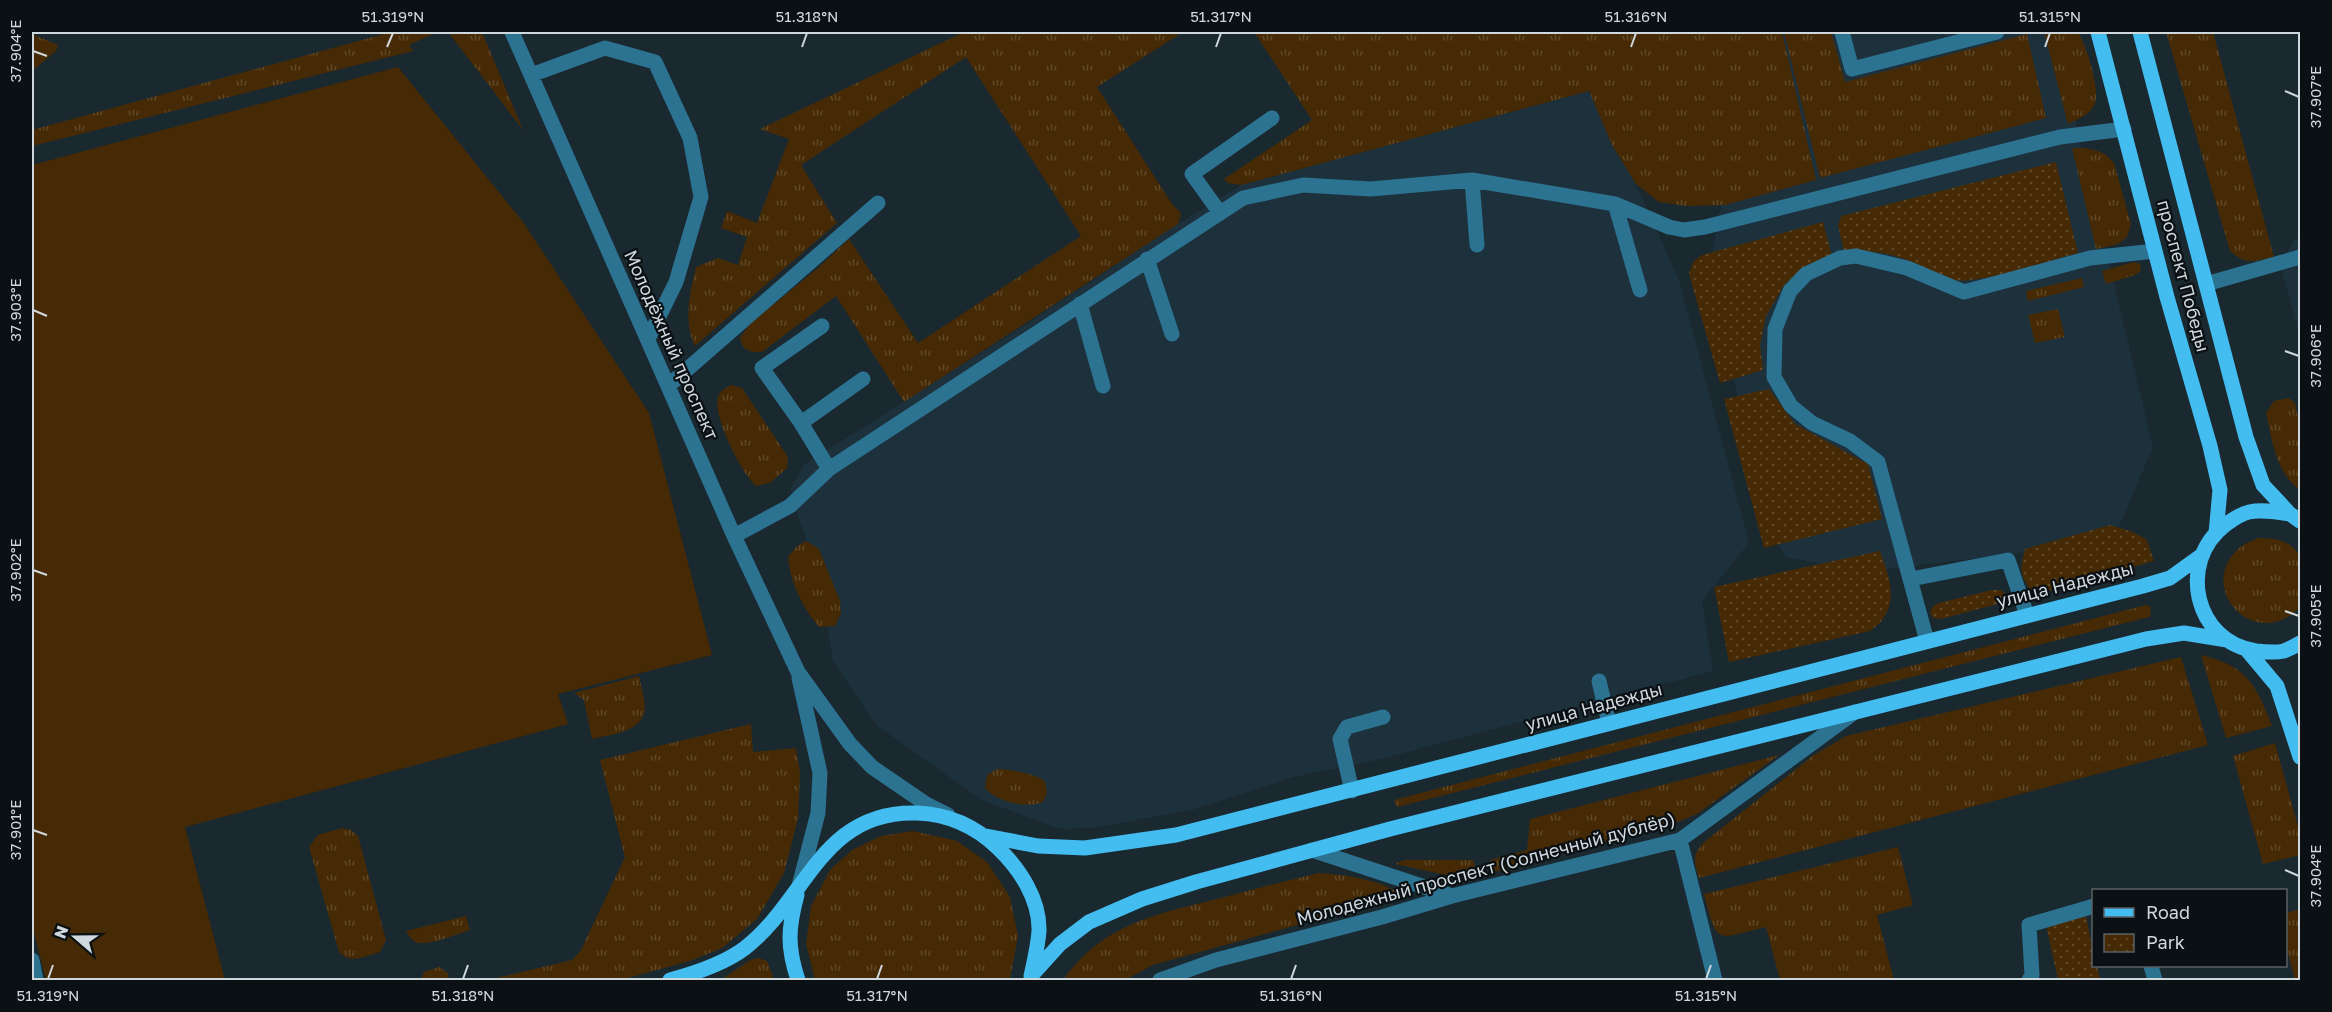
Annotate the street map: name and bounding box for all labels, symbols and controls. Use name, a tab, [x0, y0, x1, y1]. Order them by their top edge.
text: 51.319°N	[362, 7, 424, 25]
text: 51.318°N	[776, 7, 838, 25]
text: 51.317°N	[1190, 7, 1252, 25]
text: 51.316°N	[1605, 7, 1667, 25]
text: 51.315°N	[2019, 7, 2081, 25]
text: 37.904°E	[6, 19, 24, 83]
text: 37.907°E	[2306, 66, 2324, 128]
street label: проспект Победы	[2153, 197, 2215, 354]
street label: Молодёжный проспект	[620, 246, 724, 443]
text: 37.903°E	[6, 278, 24, 342]
text: 37.906°E	[2306, 324, 2324, 388]
text: 37.902°E	[6, 538, 24, 602]
street label: улица Надежды	[1994, 556, 2136, 612]
text: 37.905°E	[2306, 584, 2324, 648]
street label: улица Надежды	[1523, 677, 1665, 735]
text: 37.901°E	[6, 800, 24, 860]
street label: Молодежный проспект (Солнечный дублёр)	[1294, 807, 1677, 929]
text: 37.904°E	[2306, 844, 2324, 908]
legend	[2092, 889, 2287, 967]
text: Road	[2146, 901, 2190, 923]
north arrow	[45, 907, 105, 967]
text: N	[49, 923, 72, 941]
text: Park	[2146, 931, 2185, 953]
text: 51.319°N	[17, 986, 79, 1004]
text: 51.318°N	[432, 986, 494, 1004]
text: 51.317°N	[846, 986, 908, 1004]
text: 51.316°N	[1260, 986, 1322, 1004]
text: 51.315°N	[1675, 986, 1737, 1004]

